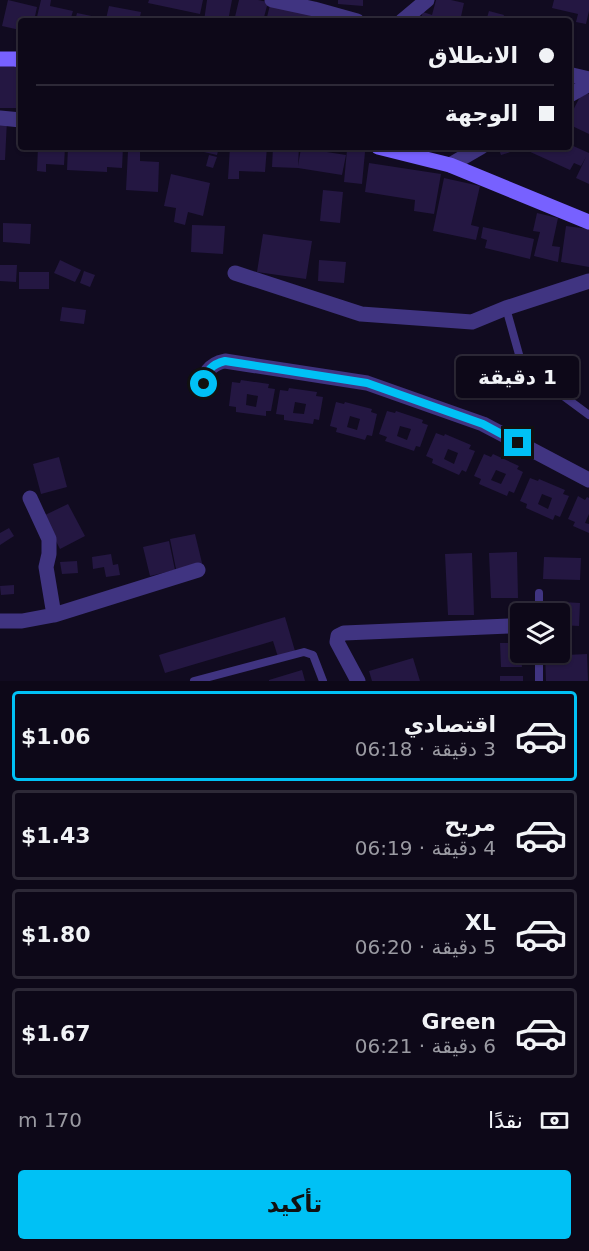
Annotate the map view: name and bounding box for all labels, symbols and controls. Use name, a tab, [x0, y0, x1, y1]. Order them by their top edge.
text: الانطلاق	[428, 43, 518, 68]
text: الوجهة	[445, 101, 518, 126]
callout: 1 دقيقة	[456, 356, 580, 398]
text: 1 دقيقة	[478, 365, 557, 389]
route start	[190, 370, 217, 397]
route end	[504, 429, 531, 456]
map controls	[510, 603, 570, 663]
button: layers	[510, 603, 570, 663]
icon: car	[514, 709, 568, 763]
text: اقتصادي	[404, 712, 496, 737]
text: $1.06	[21, 724, 91, 749]
text: 3 دقيقة · 06:18	[355, 737, 496, 761]
icon: car	[514, 808, 568, 862]
text: مريح	[445, 811, 496, 836]
text: $1.43	[21, 823, 91, 848]
text: 4 دقيقة · 06:19	[355, 836, 496, 860]
icon: car	[514, 907, 568, 961]
text: XL	[465, 910, 496, 935]
text: $1.80	[21, 922, 91, 947]
text: 5 دقيقة · 06:20	[355, 935, 496, 959]
icon: car	[514, 1006, 568, 1060]
text: Green	[422, 1009, 496, 1034]
text: $1.67	[21, 1021, 91, 1046]
text: 6 دقيقة · 06:21	[355, 1034, 496, 1058]
icon: cash	[538, 1104, 571, 1137]
text: 170 m	[18, 1108, 82, 1132]
text: نقدًا	[488, 1108, 523, 1133]
button: تأكيد	[18, 1170, 571, 1239]

